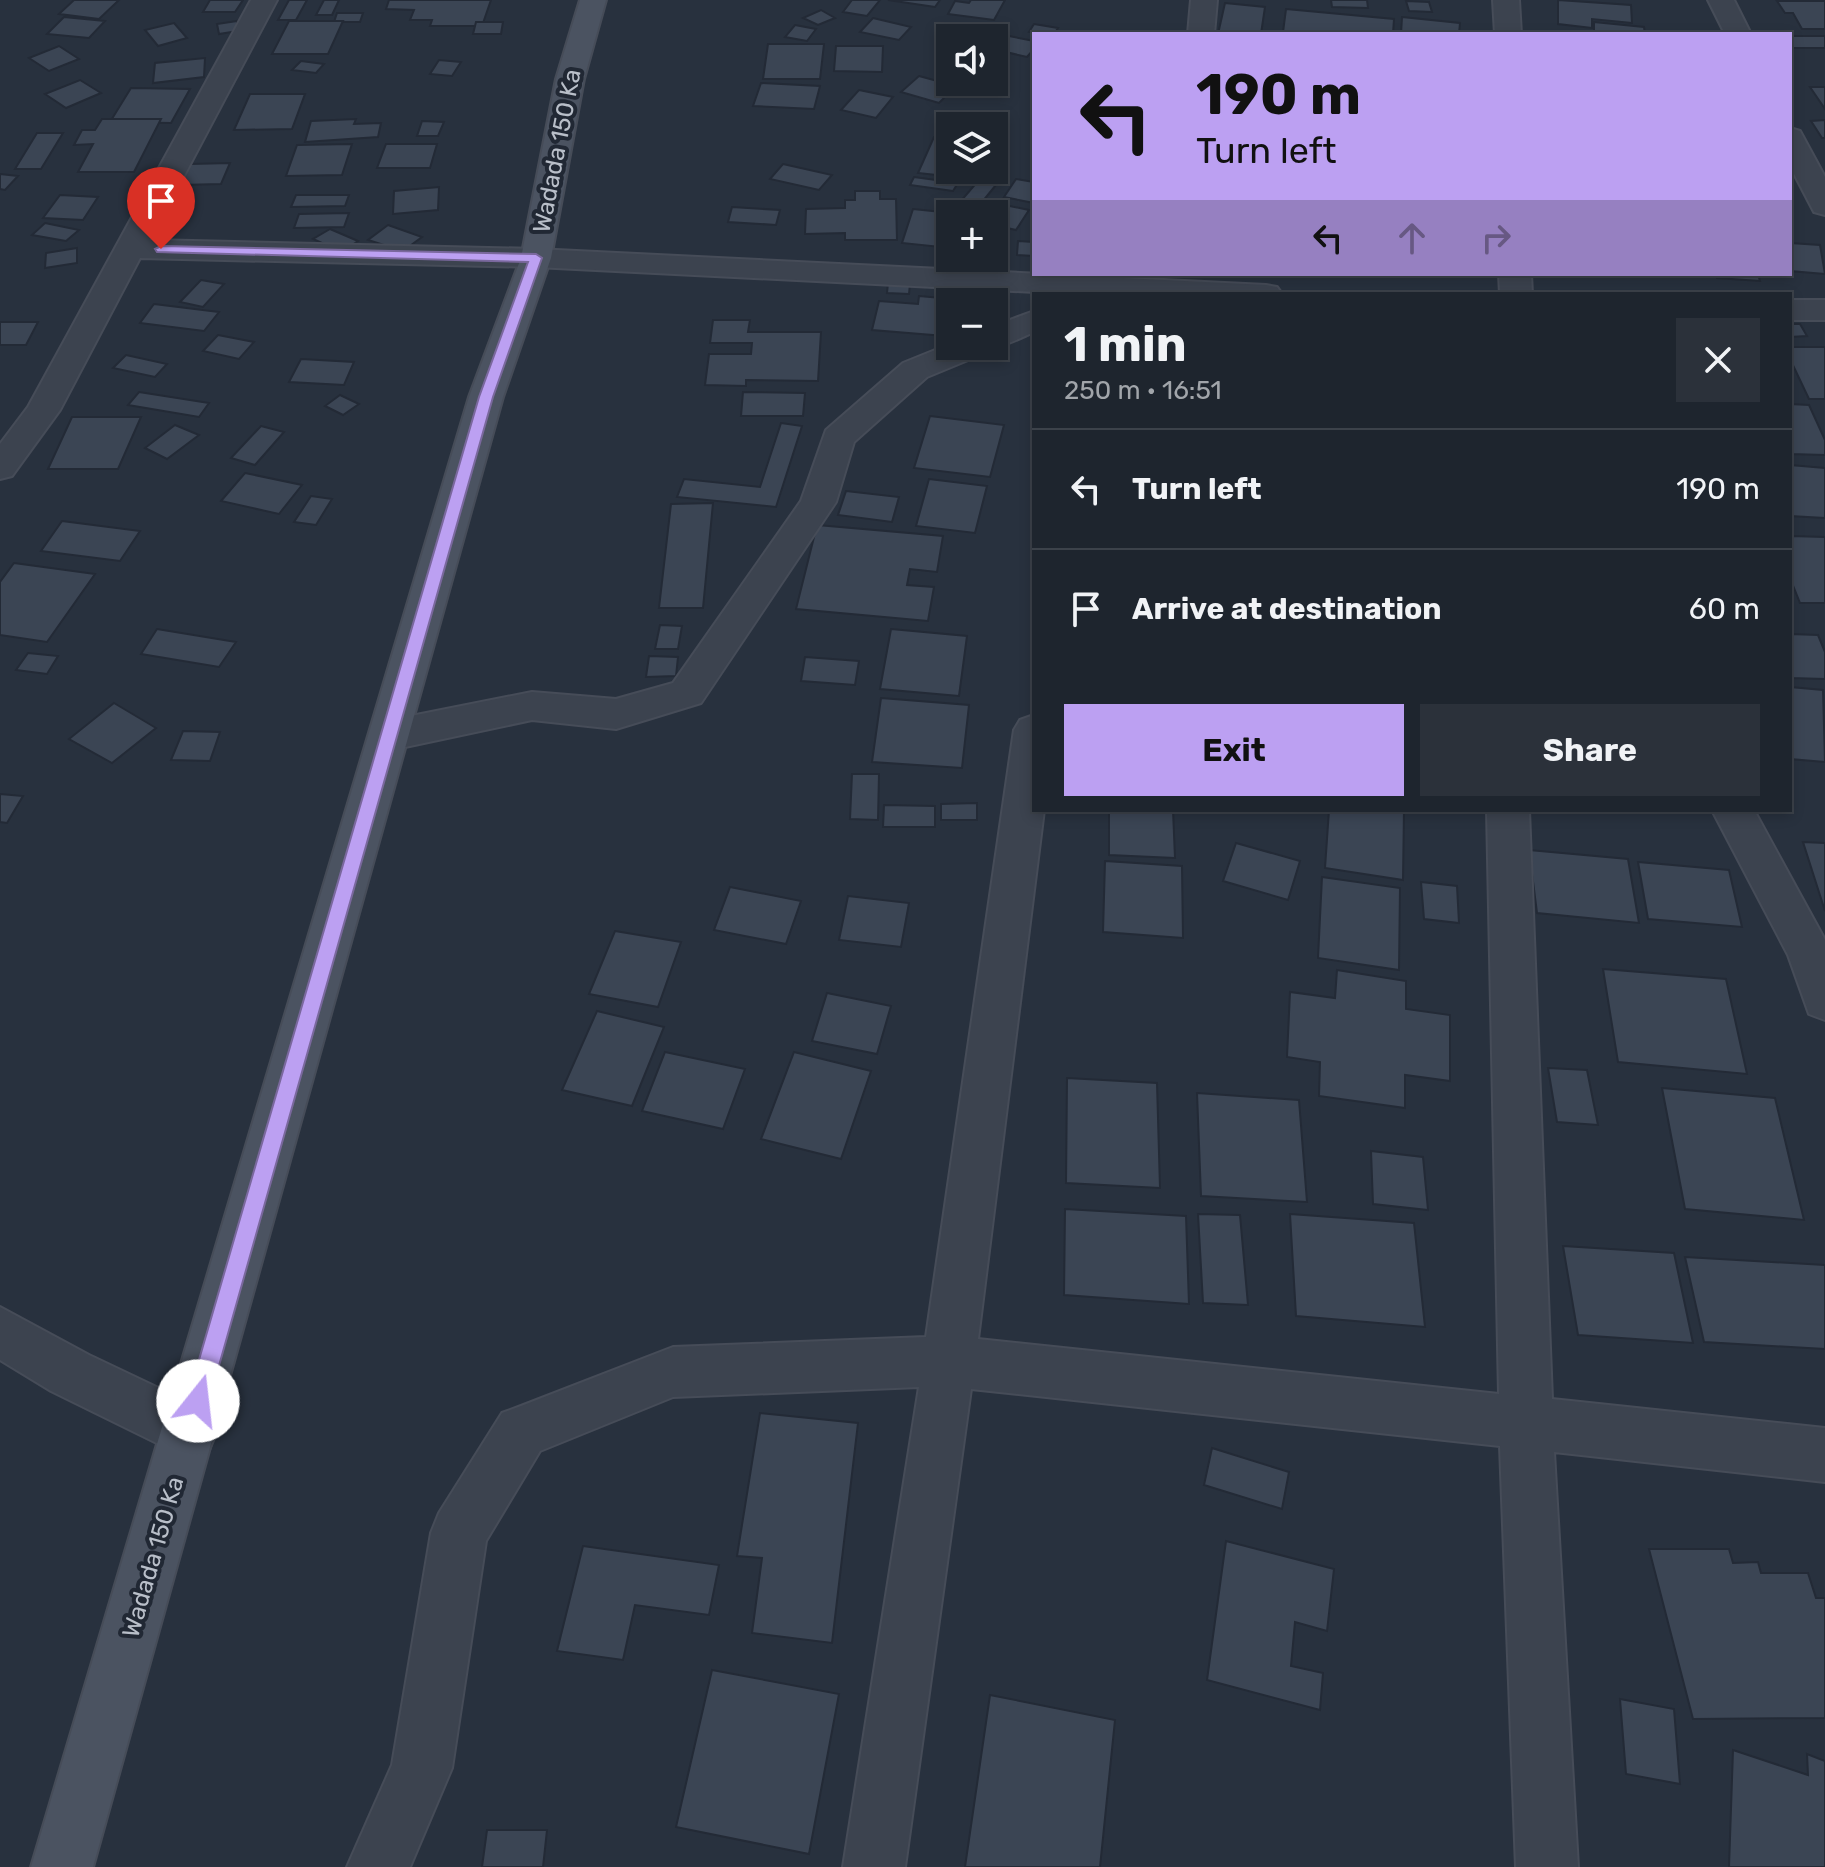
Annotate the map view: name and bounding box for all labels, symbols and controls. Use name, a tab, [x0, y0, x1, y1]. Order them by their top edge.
map controls	[936, 24, 1008, 360]
button: sound	[936, 24, 1008, 96]
text: 190 m	[1196, 62, 1361, 128]
icon: left	[1064, 64, 1168, 168]
street label: Wadada 150 Ka	[527, 67, 587, 235]
button: layers	[936, 112, 1008, 184]
text: Turn left	[1196, 129, 1337, 172]
pin	[127, 167, 195, 249]
icon: arrive	[139, 179, 183, 223]
button: +	[936, 200, 1008, 272]
icon: left	[1306, 216, 1350, 260]
icon: ahead	[1390, 216, 1434, 260]
icon: right	[1474, 216, 1518, 260]
button: −	[936, 288, 1008, 360]
text: 1 min	[1064, 316, 1187, 373]
button: close	[1676, 318, 1760, 402]
text: 250 m · 16:51	[1064, 375, 1222, 406]
icon: left	[1064, 467, 1108, 511]
text: Turn left	[1132, 471, 1262, 507]
text: 190 m	[1676, 471, 1760, 507]
icon: arrive	[1064, 587, 1108, 631]
text: Arrive at destination	[1132, 591, 1442, 627]
text: 60 m	[1689, 591, 1760, 627]
button: Exit	[1064, 704, 1404, 796]
button: Share	[1420, 704, 1760, 796]
position arrow	[156, 1359, 240, 1443]
street label: Wadada 150 Ka	[117, 1473, 189, 1641]

